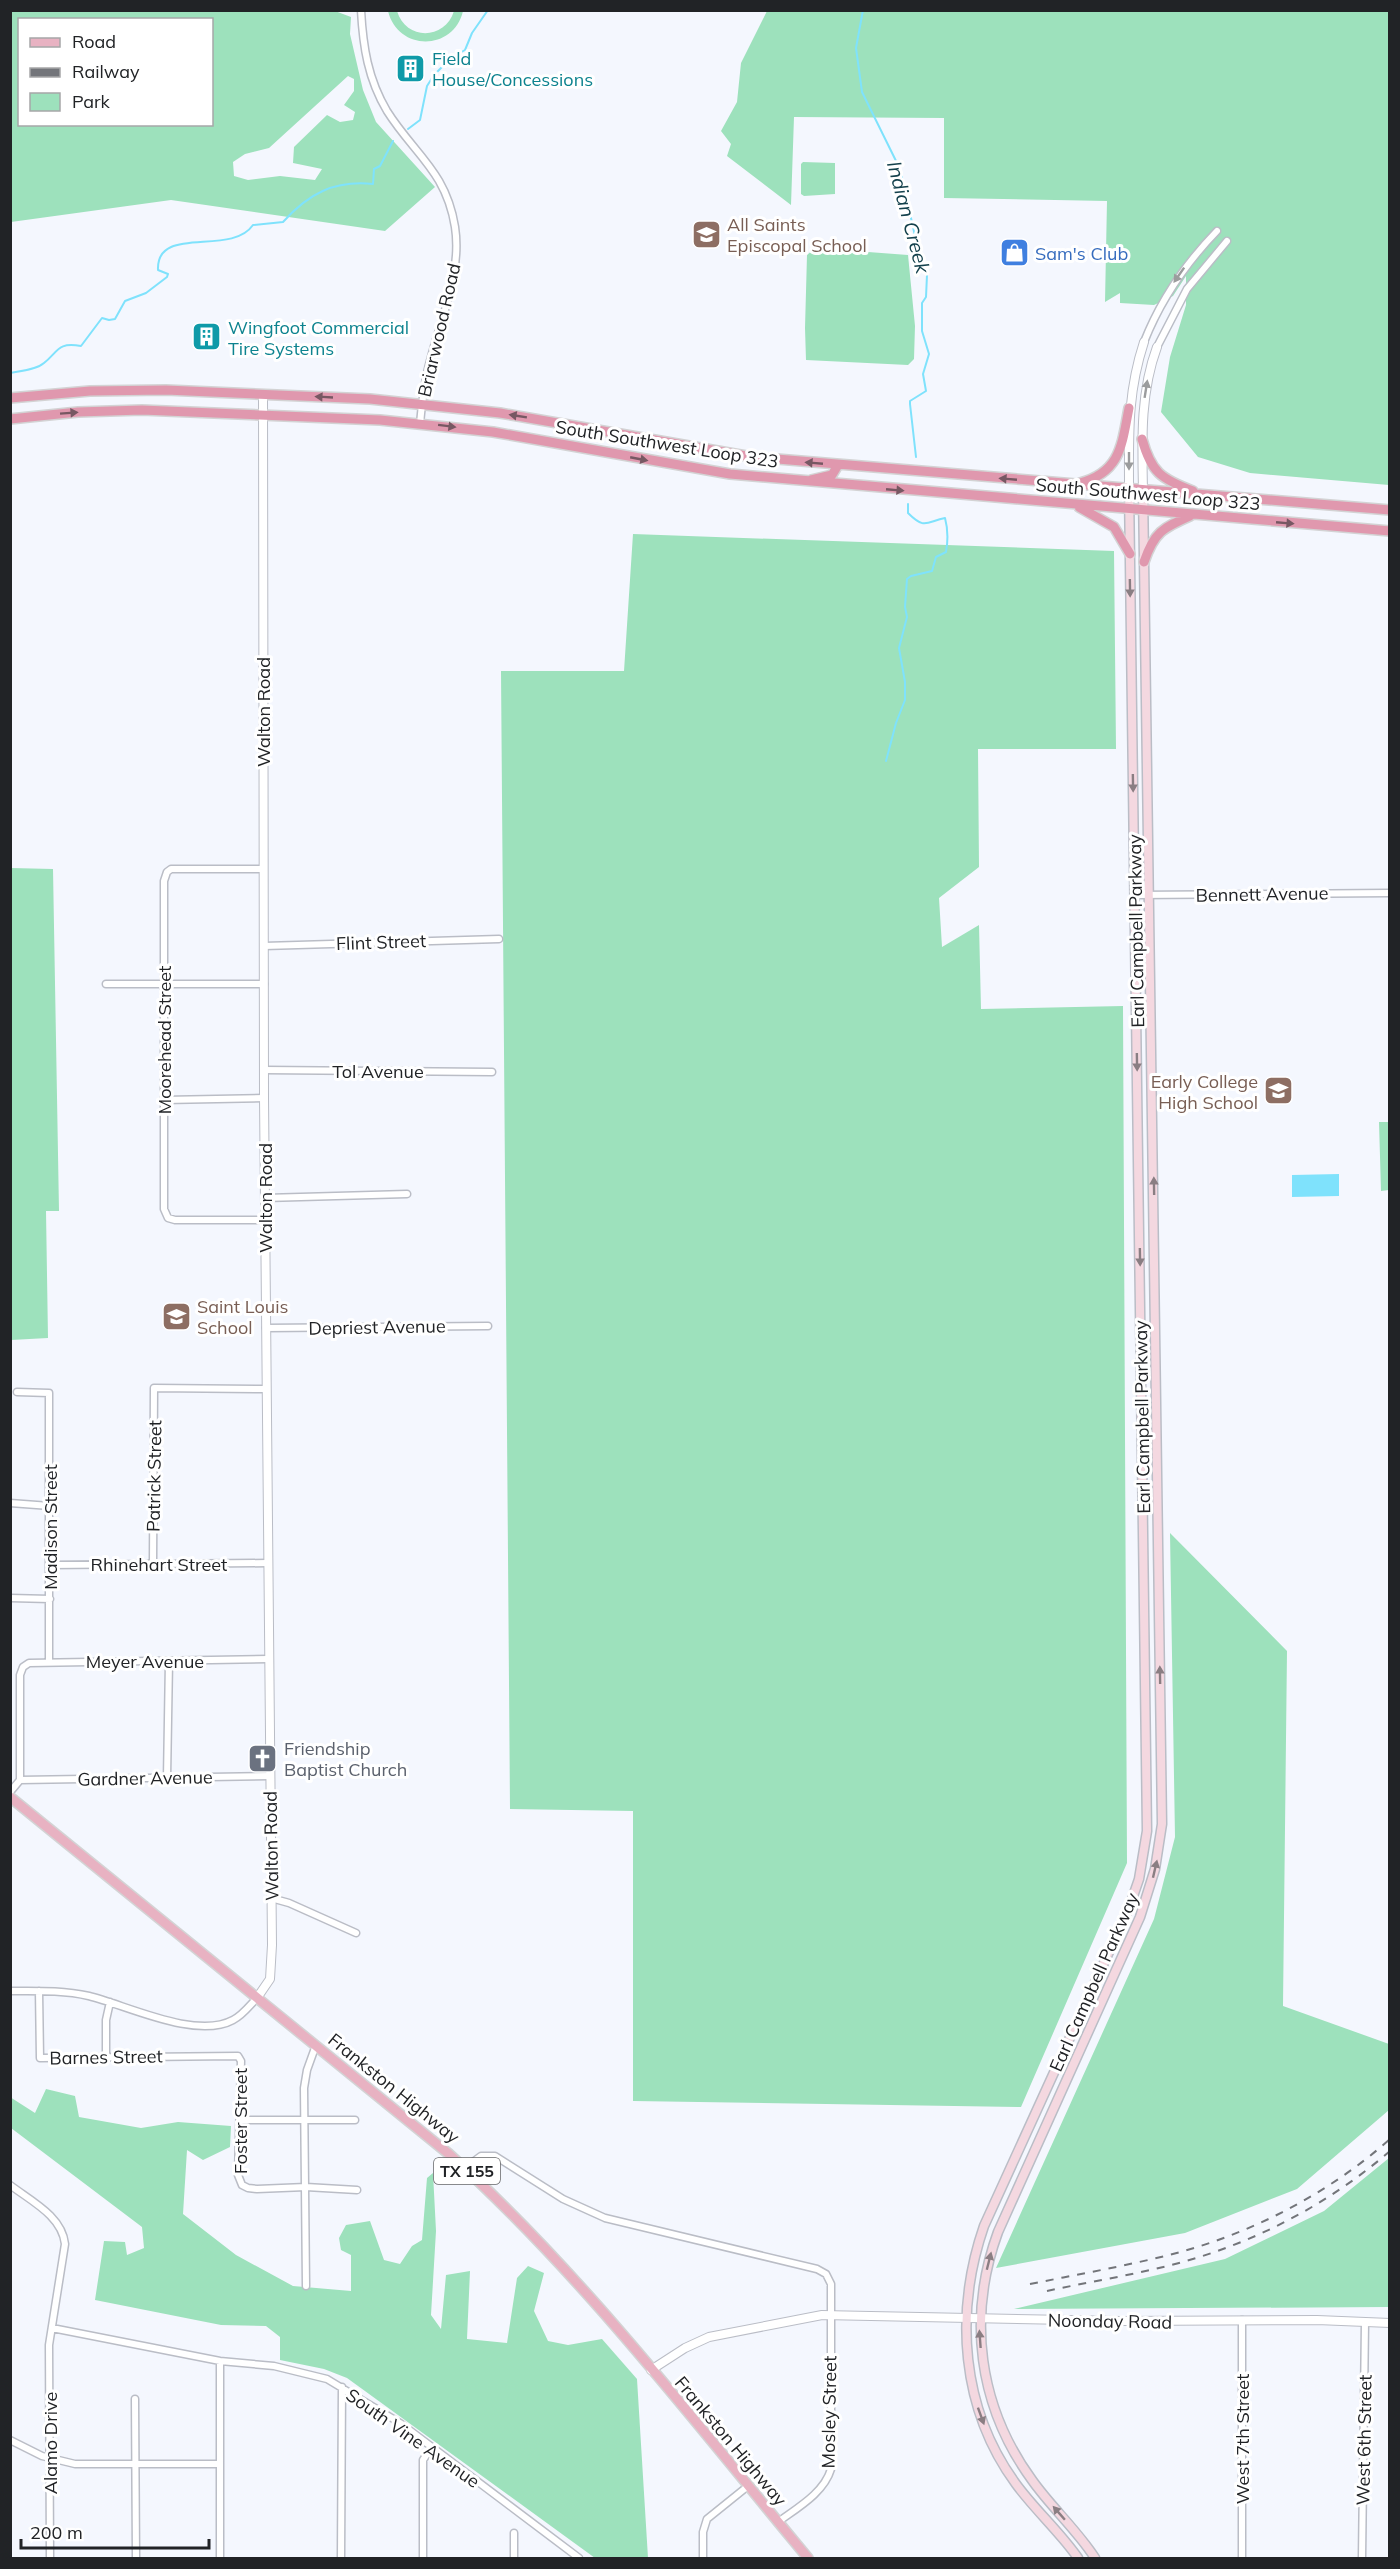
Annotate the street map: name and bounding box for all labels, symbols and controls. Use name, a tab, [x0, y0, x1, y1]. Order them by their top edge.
legend	[18, 18, 213, 126]
text: Road	[72, 30, 116, 53]
place label: Field House/Concessions	[432, 47, 593, 91]
building icon: Field House/Concessions	[395, 52, 427, 84]
text: Railway	[72, 60, 140, 83]
text: Park	[72, 90, 111, 113]
water label: Indian Creek	[882, 158, 936, 277]
place label: All Saints Episcopal School	[727, 213, 867, 257]
school or university icon: All Saints Episcopal School	[690, 218, 722, 250]
shop icon: Sam's Club	[998, 237, 1030, 269]
place label: Sam's Club	[1035, 242, 1128, 265]
street label: Briarwood Road	[412, 261, 466, 399]
one-way arrow	[1174, 267, 1185, 283]
place label: Wingfoot Commercial Tire Systems	[228, 316, 409, 360]
building icon: Wingfoot Commercial Tire Systems	[191, 321, 223, 353]
one-way arrow	[1141, 380, 1150, 399]
one-way arrow	[315, 392, 334, 401]
one-way arrow	[59, 408, 78, 417]
one-way arrow	[508, 411, 527, 420]
street label: South Southwest Loop 323	[554, 415, 780, 473]
one-way arrow	[437, 422, 456, 431]
one-way arrow	[1124, 452, 1134, 471]
one-way arrow	[630, 455, 649, 464]
one-way arrow	[804, 458, 823, 468]
street label: South Southwest Loop 323	[1035, 473, 1261, 515]
one-way arrow	[999, 474, 1018, 484]
one-way arrow	[885, 485, 904, 495]
one-way arrow	[1276, 518, 1295, 527]
one-way arrow	[1126, 579, 1135, 598]
street label: Walton Road	[252, 657, 275, 767]
one-way arrow	[1129, 774, 1138, 793]
street label: Earl Campbell Parkway	[1123, 834, 1149, 1028]
street label: Bennett Avenue	[1195, 881, 1329, 907]
street label: Flint Street	[336, 929, 426, 955]
street label: Moorehead Street	[153, 966, 176, 1114]
one-way arrow	[1133, 1053, 1142, 1072]
street label: Tol Avenue	[332, 1060, 424, 1083]
place label: Early College High School	[1151, 1070, 1258, 1114]
school or university icon: Early College High School	[1263, 1075, 1295, 1107]
street label: Walton Road	[254, 1143, 277, 1253]
one-way arrow	[1149, 1176, 1158, 1195]
one-way arrow	[1135, 1247, 1145, 1266]
place label: Saint Louis School	[197, 1295, 289, 1339]
school or university icon: Saint Louis School	[160, 1300, 192, 1332]
street label: Depriest Avenue	[308, 1314, 446, 1340]
street label: Earl Campbell Parkway	[1129, 1320, 1155, 1514]
street label: Patrick Street	[142, 1420, 166, 1532]
street label: Madison Street	[39, 1464, 62, 1590]
street label: Rhinehart Street	[91, 1553, 227, 1576]
street label: Meyer Avenue	[86, 1650, 204, 1673]
one-way arrow	[1156, 1665, 1165, 1684]
place label: Friendship Baptist Church	[284, 1737, 407, 1781]
church icon: Friendship Baptist Church	[247, 1742, 279, 1774]
street label: Gardner Avenue	[77, 1765, 213, 1791]
street label: Walton Road	[259, 1791, 283, 1901]
one-way arrow	[1151, 1860, 1161, 1878]
street label: Earl Campbell Parkway	[1044, 1889, 1144, 2075]
street label: Frankston Highway	[324, 2028, 465, 2148]
street label: Barnes Street	[49, 2045, 163, 2069]
street label: Foster Street	[229, 2068, 252, 2174]
road number: TX 155	[434, 2158, 500, 2184]
one-way arrow	[984, 2251, 994, 2270]
street label: Noonday Road	[1048, 2308, 1172, 2334]
one-way arrow	[976, 2329, 985, 2348]
street label: Mosley Street	[817, 2355, 841, 2469]
street label: Frankston Highway	[670, 2371, 792, 2511]
street label: West 7th Street	[1231, 2374, 1254, 2504]
street label: West 6th Street	[1351, 2374, 1377, 2506]
street label: South Vine Avenue	[342, 2383, 484, 2493]
street label: Alamo Drive	[39, 2392, 62, 2494]
one-way arrow	[977, 2408, 987, 2426]
one-way arrow	[1052, 2505, 1066, 2520]
scale bar	[21, 2512, 208, 2550]
text: 200 m	[30, 2521, 83, 2544]

